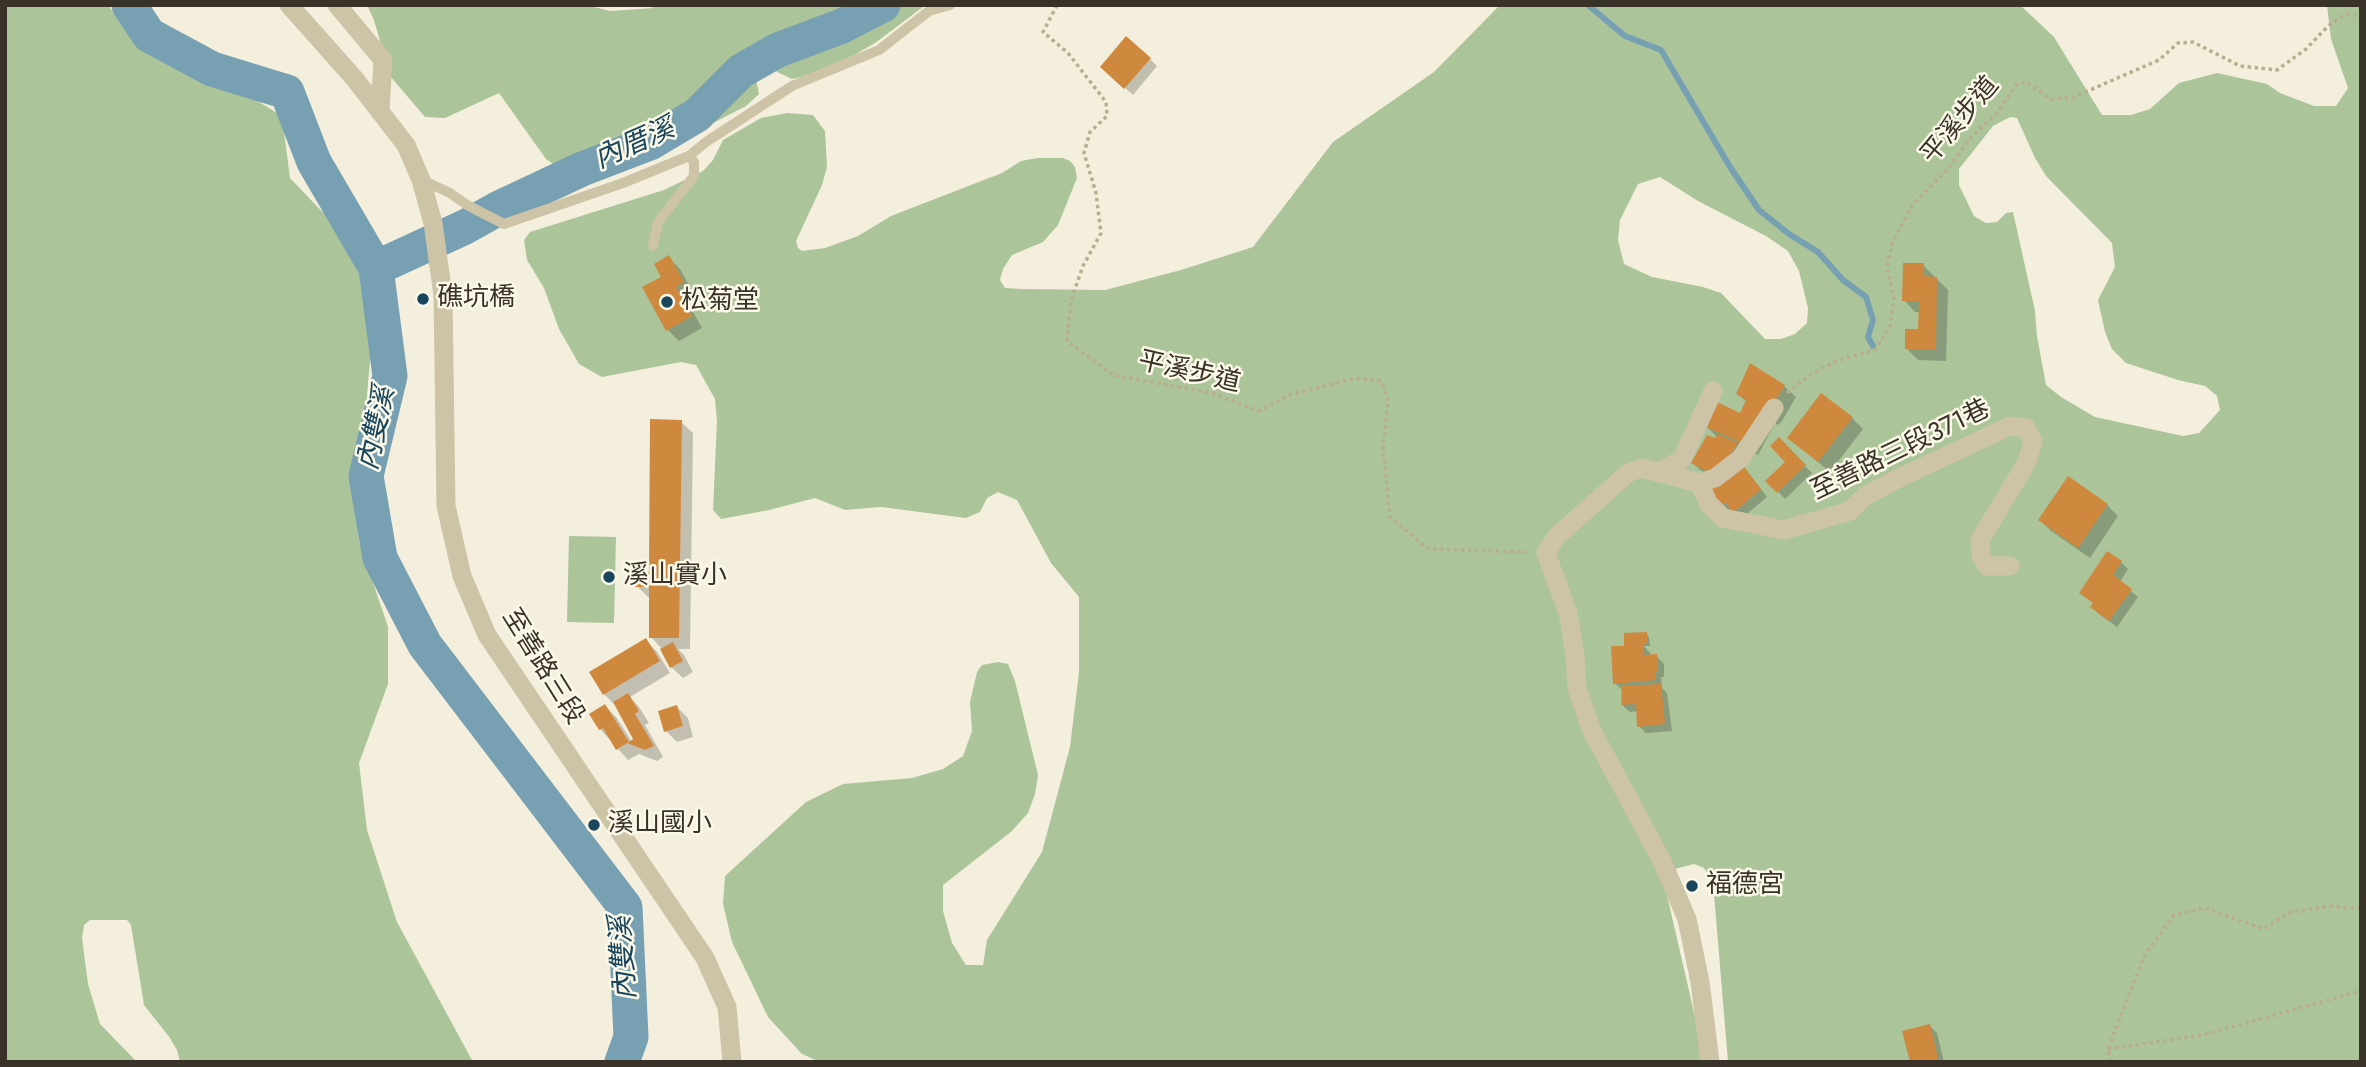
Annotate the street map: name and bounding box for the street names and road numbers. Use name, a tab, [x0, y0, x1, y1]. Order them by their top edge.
street label: 平溪步道	[1916, 71, 2006, 171]
street label: 平溪步道	[1135, 346, 1243, 400]
street label: 至善路三段371巷	[1806, 394, 1996, 508]
street label: 至善路三段	[494, 604, 590, 730]

